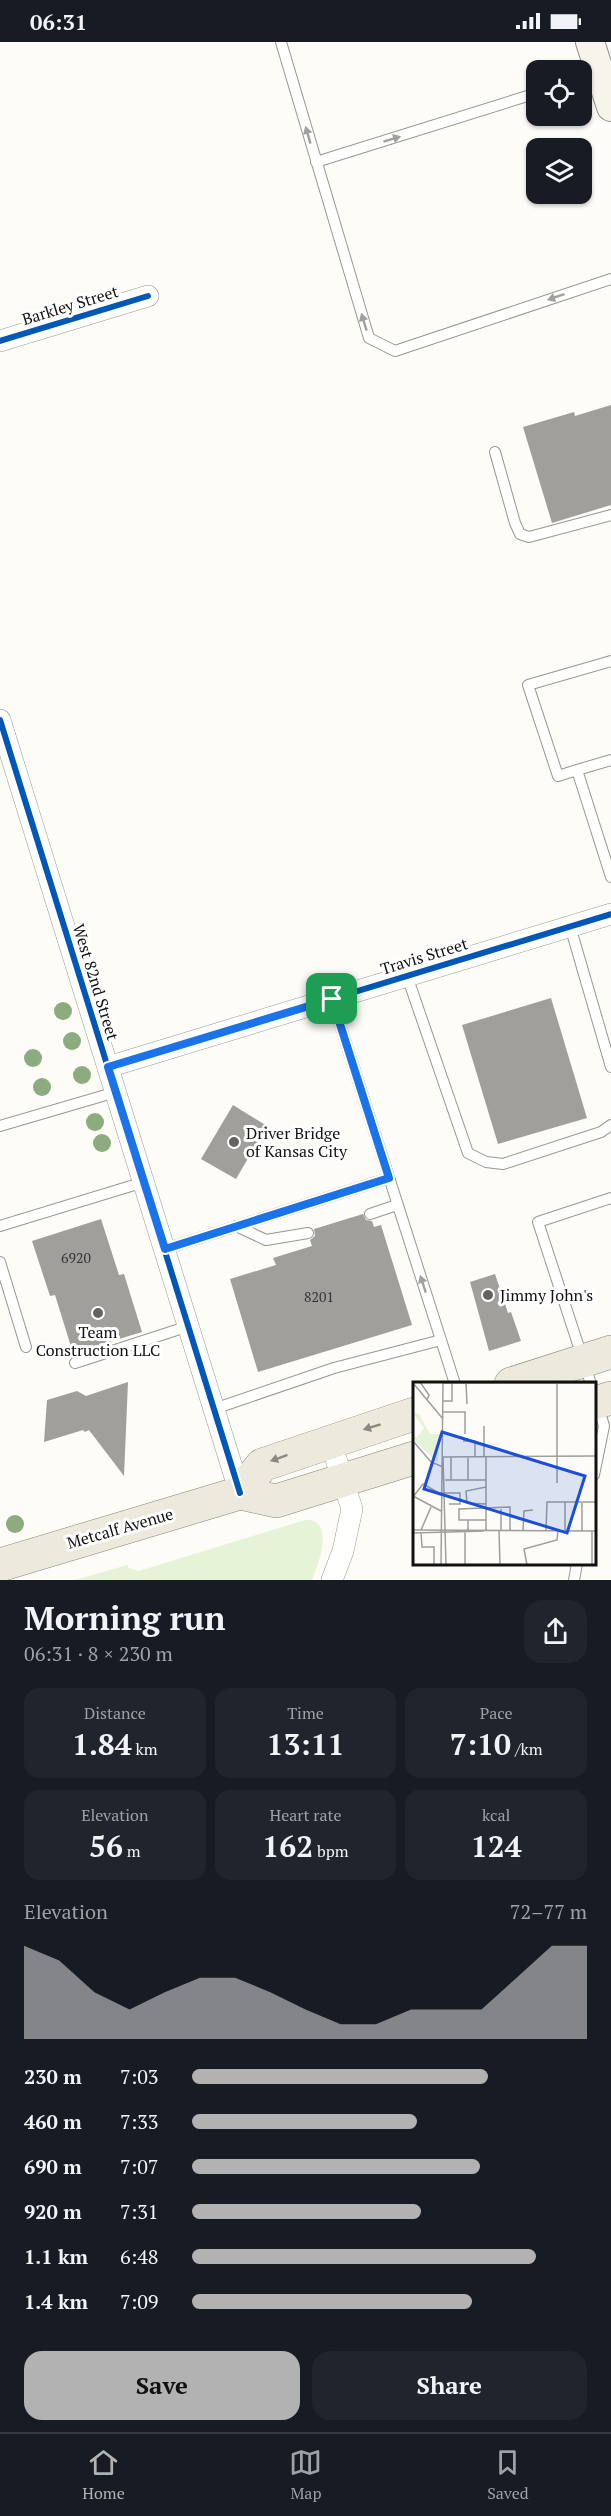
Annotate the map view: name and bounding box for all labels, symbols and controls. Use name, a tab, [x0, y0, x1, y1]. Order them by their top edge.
text: 06:31	[30, 7, 87, 36]
map controls	[526, 60, 592, 204]
button: locate	[526, 60, 592, 126]
one-way arrow	[303, 126, 312, 144]
one-way arrow	[383, 134, 401, 143]
button: layers	[526, 138, 592, 204]
street label: Barkley Street	[19, 280, 121, 330]
one-way arrow	[546, 293, 564, 303]
one-way arrow	[359, 312, 368, 330]
street label: West 82nd Street	[68, 921, 124, 1043]
street label: Travis Street	[378, 932, 470, 980]
pin	[306, 973, 357, 1024]
icon: arrive	[315, 982, 348, 1015]
place label: Driver Bridge of Kansas City	[246, 1122, 348, 1162]
marker: Driver Bridge of Kansas City	[227, 1135, 241, 1149]
house number: 6920	[61, 1248, 91, 1267]
one-way arrow	[417, 1275, 427, 1293]
place label: Jimmy John's	[500, 1284, 593, 1306]
house number: 8201	[304, 1287, 334, 1306]
marker: Jimmy John's	[481, 1288, 495, 1302]
marker: Team Construction LLC	[91, 1306, 105, 1320]
place label: Team Construction LLC	[36, 1321, 160, 1361]
inset map	[413, 1382, 596, 1565]
one-way arrow	[363, 1423, 381, 1432]
one-way arrow	[270, 1454, 288, 1464]
street label: Metcalf Avenue	[64, 1502, 176, 1554]
text: Morning run	[24, 1596, 226, 1639]
button: share	[524, 1600, 587, 1663]
text: 06:31 · 8 × 230 m	[24, 1640, 173, 1667]
text: Distance	[84, 1702, 146, 1724]
text: Time	[287, 1702, 324, 1724]
text: Pace	[480, 1702, 513, 1724]
text: 1.84	[72, 1724, 132, 1764]
text: 13:11	[266, 1724, 345, 1764]
text: 7:10	[450, 1724, 511, 1764]
text: km	[132, 1738, 158, 1760]
text: /km	[511, 1738, 542, 1760]
text: Elevation	[81, 1804, 148, 1826]
text: Heart rate	[270, 1804, 341, 1826]
text: kcal	[482, 1804, 510, 1826]
text: 56	[89, 1826, 123, 1866]
text: 162	[262, 1826, 313, 1866]
text: 124	[471, 1826, 522, 1866]
text: m	[123, 1840, 141, 1862]
text: bpm	[313, 1840, 349, 1862]
text: Elevation	[24, 1898, 108, 1925]
text: 72–77 m	[510, 1898, 587, 1925]
text: 230 m	[24, 2063, 82, 2090]
text: 7:03	[120, 2063, 159, 2090]
text: 460 m	[24, 2108, 82, 2135]
text: 7:33	[120, 2108, 159, 2135]
text: 690 m	[24, 2153, 82, 2180]
text: 7:07	[120, 2153, 159, 2180]
text: 920 m	[24, 2198, 82, 2225]
text: 7:31	[120, 2198, 159, 2225]
text: 1.1 km	[24, 2243, 88, 2270]
text: 6:48	[120, 2243, 159, 2270]
text: 1.4 km	[24, 2288, 88, 2315]
text: 7:09	[120, 2288, 159, 2315]
button: Save	[24, 2351, 300, 2420]
button: Share	[312, 2351, 587, 2420]
tab: Home	[82, 2446, 125, 2504]
tab: Map	[289, 2446, 322, 2504]
tab: Saved	[487, 2446, 529, 2504]

